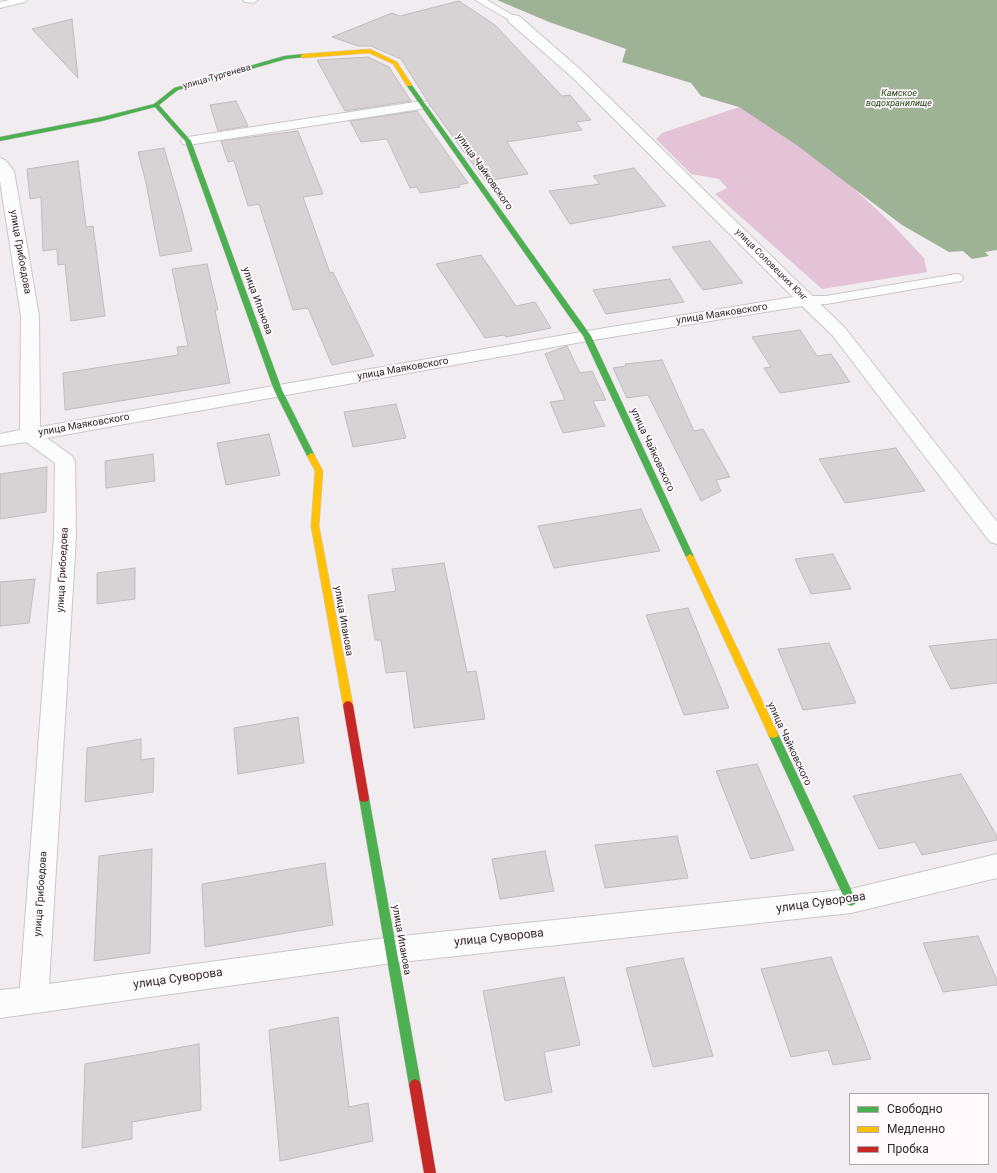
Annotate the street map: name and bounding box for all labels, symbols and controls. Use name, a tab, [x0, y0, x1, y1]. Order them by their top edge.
street label: улица Тургенева	[182, 62, 252, 92]
water label: Камское водохранилище	[866, 89, 932, 110]
street label: улица Чайковского	[453, 131, 515, 213]
street label: улица Грибоедова	[7, 209, 33, 295]
street label: улица Соловецких Юнг	[733, 227, 809, 303]
street label: улица Ипанова	[239, 266, 275, 336]
street label: улица Маяковского	[675, 301, 769, 327]
street label: улица Маяковского	[356, 355, 450, 383]
street label: улица Чайковского	[627, 406, 677, 494]
street label: улица Маяковского	[37, 411, 131, 439]
street label: улица Грибоедова	[55, 527, 71, 613]
street label: улица Ипанова	[331, 585, 355, 657]
street label: улица Чайковского	[764, 700, 814, 788]
street label: улица Грибоедова	[32, 851, 50, 937]
street label: улица Суворова	[775, 890, 867, 916]
street label: улица Ипанова	[389, 904, 413, 976]
street label: улица Суворова	[453, 926, 545, 950]
street label: улица Суворова	[132, 966, 224, 992]
legend	[849, 1093, 989, 1165]
text: Свободно	[887, 1102, 943, 1116]
text: Медленно	[887, 1122, 945, 1136]
text: Пробка	[887, 1142, 929, 1156]

